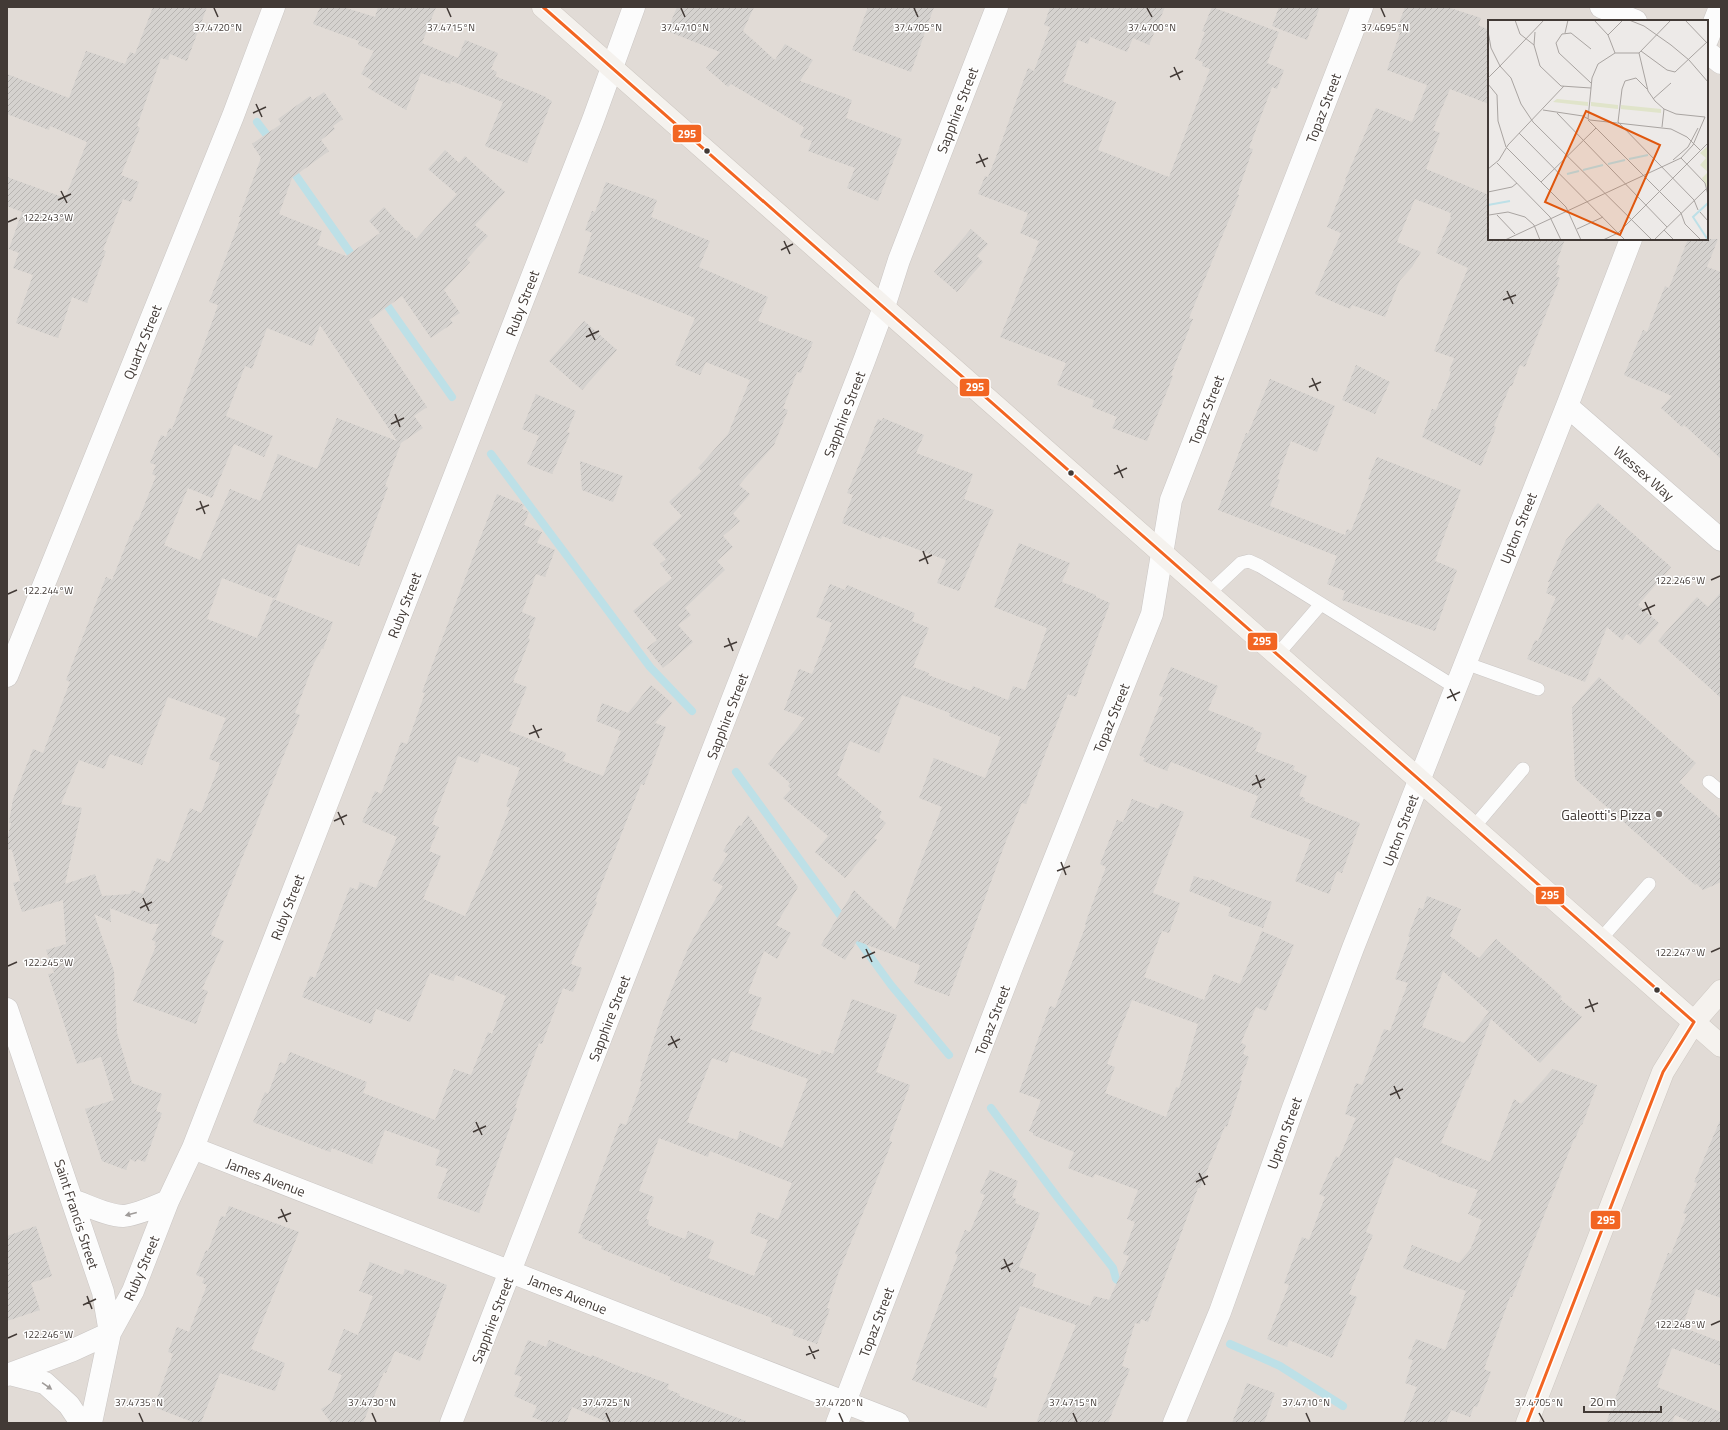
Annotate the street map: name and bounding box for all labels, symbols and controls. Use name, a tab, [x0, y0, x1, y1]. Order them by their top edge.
text: 37.4720°N	[194, 20, 242, 35]
text: 37.4715°N	[427, 20, 475, 35]
text: 37.4710°N	[661, 20, 709, 35]
text: 37.4705°N	[894, 20, 942, 35]
text: 37.4700°N	[1128, 20, 1176, 35]
text: 37.4695°N	[1361, 20, 1409, 35]
inset map	[1488, 20, 1708, 240]
street label: Sapphire Street	[931, 64, 983, 156]
street label: Topaz Street	[1300, 70, 1346, 146]
line badge: 295	[672, 124, 702, 143]
text: 295	[678, 126, 696, 142]
unlabelled marker	[702, 146, 712, 156]
text: 122.243°W	[23, 210, 73, 225]
street label: Ruby Street	[500, 267, 544, 339]
street label: Quartz Street	[117, 301, 167, 383]
street label: Sapphire Street	[818, 368, 870, 460]
street label: Topaz Street	[1183, 372, 1229, 448]
line badge: 295	[959, 378, 990, 397]
text: 295	[966, 379, 984, 395]
street label: Wessex Way	[1609, 441, 1679, 506]
unlabelled marker	[1066, 468, 1076, 478]
street label: Upton Street	[1494, 489, 1542, 567]
street label: Ruby Street	[382, 569, 426, 641]
text: 122.246°W	[1655, 573, 1705, 588]
text: 122.244°W	[23, 583, 73, 598]
line badge: 295	[1247, 632, 1278, 651]
text: 295	[1253, 633, 1271, 649]
street label: Sapphire Street	[701, 670, 753, 762]
street label: Topaz Street	[1088, 680, 1135, 756]
street label: Upton Street	[1377, 791, 1423, 869]
place label: Galeotti's Pizza	[1561, 804, 1651, 825]
marker: Galeotti's Pizza	[1654, 809, 1664, 819]
street label: Ruby Street	[265, 871, 309, 943]
line badge: 295	[1535, 886, 1565, 905]
text: 295	[1541, 887, 1559, 903]
text: 122.247°W	[1655, 945, 1705, 960]
text: 122.245°W	[23, 955, 73, 970]
street label: Sapphire Street	[583, 972, 635, 1064]
street label: Topaz Street	[969, 982, 1015, 1058]
unlabelled marker	[1652, 985, 1662, 995]
street label: Upton Street	[1261, 1094, 1307, 1172]
street label: James Avenue	[223, 1152, 309, 1202]
street label: Saint Francis Street	[49, 1156, 105, 1272]
line badge: 295	[1590, 1210, 1621, 1230]
one-way arrow	[125, 1211, 138, 1217]
text: 295	[1597, 1212, 1615, 1228]
street label: Ruby Street	[118, 1232, 164, 1304]
street label: James Avenue	[525, 1269, 611, 1319]
street label: Sapphire Street	[466, 1274, 518, 1366]
street label: Topaz Street	[853, 1284, 899, 1360]
text: 122.248°W	[1655, 1317, 1705, 1332]
text: 122.246°W	[23, 1327, 73, 1342]
one-way arrow	[42, 1382, 52, 1390]
scale bar	[1584, 1388, 1661, 1414]
text: 20 m	[1590, 1392, 1616, 1411]
text: 37.4735°N	[115, 1395, 163, 1410]
text: 37.4730°N	[348, 1395, 396, 1410]
text: 37.4725°N	[582, 1395, 630, 1410]
text: 37.4720°N	[815, 1395, 863, 1410]
text: 37.4715°N	[1049, 1395, 1097, 1410]
text: 37.4710°N	[1282, 1395, 1330, 1410]
text: 37.4705°N	[1515, 1395, 1563, 1410]

